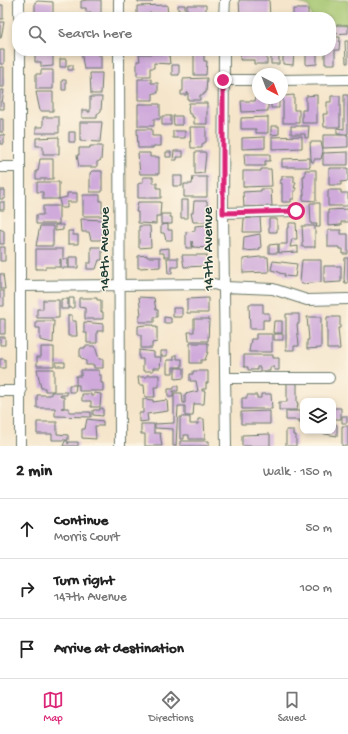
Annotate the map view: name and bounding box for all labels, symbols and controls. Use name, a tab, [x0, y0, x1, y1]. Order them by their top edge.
search box	[12, 12, 336, 56]
icon: search	[26, 23, 48, 45]
text: Search here	[58, 25, 132, 43]
north arrow	[252, 68, 288, 104]
route end	[214, 71, 232, 89]
route start	[287, 202, 305, 220]
street label: 148th Avenue	[96, 207, 114, 292]
street label: 147th Avenue	[199, 207, 219, 292]
map controls	[300, 398, 336, 434]
button: layers	[300, 398, 336, 434]
text: 2 min	[16, 462, 52, 482]
text: Walk · 150 m	[263, 465, 332, 480]
text: Continue	[54, 512, 108, 530]
icon: ahead	[16, 518, 38, 540]
text: 50 m	[305, 521, 332, 536]
text: Morris Court	[54, 530, 119, 545]
text: Turn right	[54, 572, 114, 590]
icon: right	[16, 578, 38, 600]
text: 100 m	[300, 581, 332, 596]
text: 147th Avenue	[54, 590, 127, 605]
icon: arrive	[16, 638, 38, 660]
text: Arrive at destination	[54, 640, 184, 658]
tab: Map	[42, 689, 64, 725]
tab: Directions	[149, 689, 193, 725]
tab: Saved	[278, 689, 306, 725]

